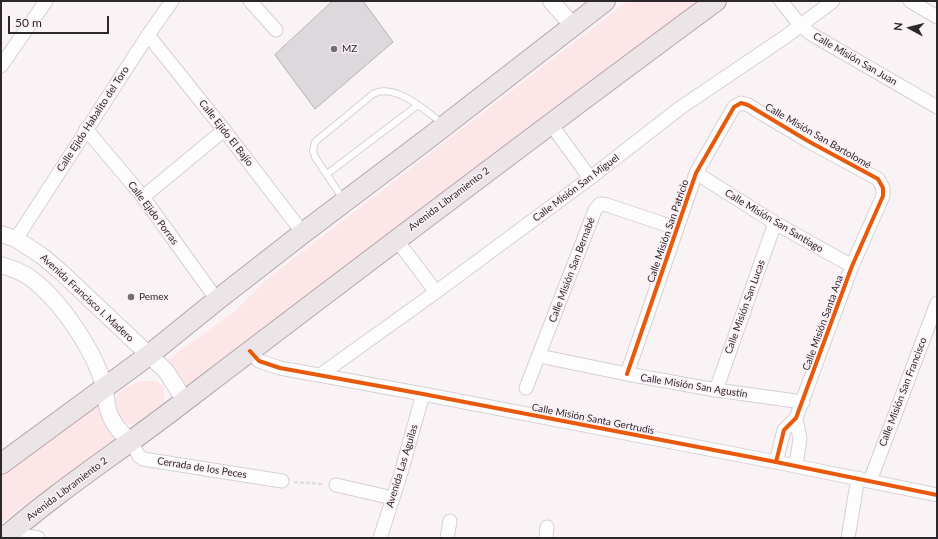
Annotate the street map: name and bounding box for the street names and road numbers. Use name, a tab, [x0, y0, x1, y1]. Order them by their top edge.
street label: Calle Misión San Juan	[811, 30, 899, 88]
street label: Calle Ejido Habalito del Toro	[54, 64, 132, 174]
street label: Calle Ejido El Bajío	[196, 97, 256, 169]
street label: Calle Misión San Bartolomé	[763, 101, 873, 171]
street label: Calle Misión San Miguel	[531, 152, 621, 224]
street label: Avenida Libramiento 2	[406, 165, 492, 233]
street label: Calle Misión San Patricio	[645, 178, 691, 284]
street label: Calle Ejido Porras	[125, 179, 181, 247]
street label: Calle Misión San Santiago	[723, 187, 825, 255]
street label: Calle Misión San Bernabé	[546, 216, 598, 324]
street label: Avenida Francisco I. Madero	[38, 252, 136, 344]
street label: Calle Misión San Lucas	[722, 258, 768, 356]
street label: Calle Misión Santa Ana	[800, 274, 846, 372]
street label: Calle Misión San Francisco	[877, 336, 929, 448]
street label: Calle Misión San Agustín	[640, 372, 748, 400]
street label: Calle Misión Santa Gertrudis	[531, 401, 655, 437]
street label: Avenida Las Aguilas	[384, 423, 420, 509]
street label: Avenida Libramiento 2	[24, 455, 110, 523]
street label: Cerrada de los Peces	[156, 455, 248, 481]

